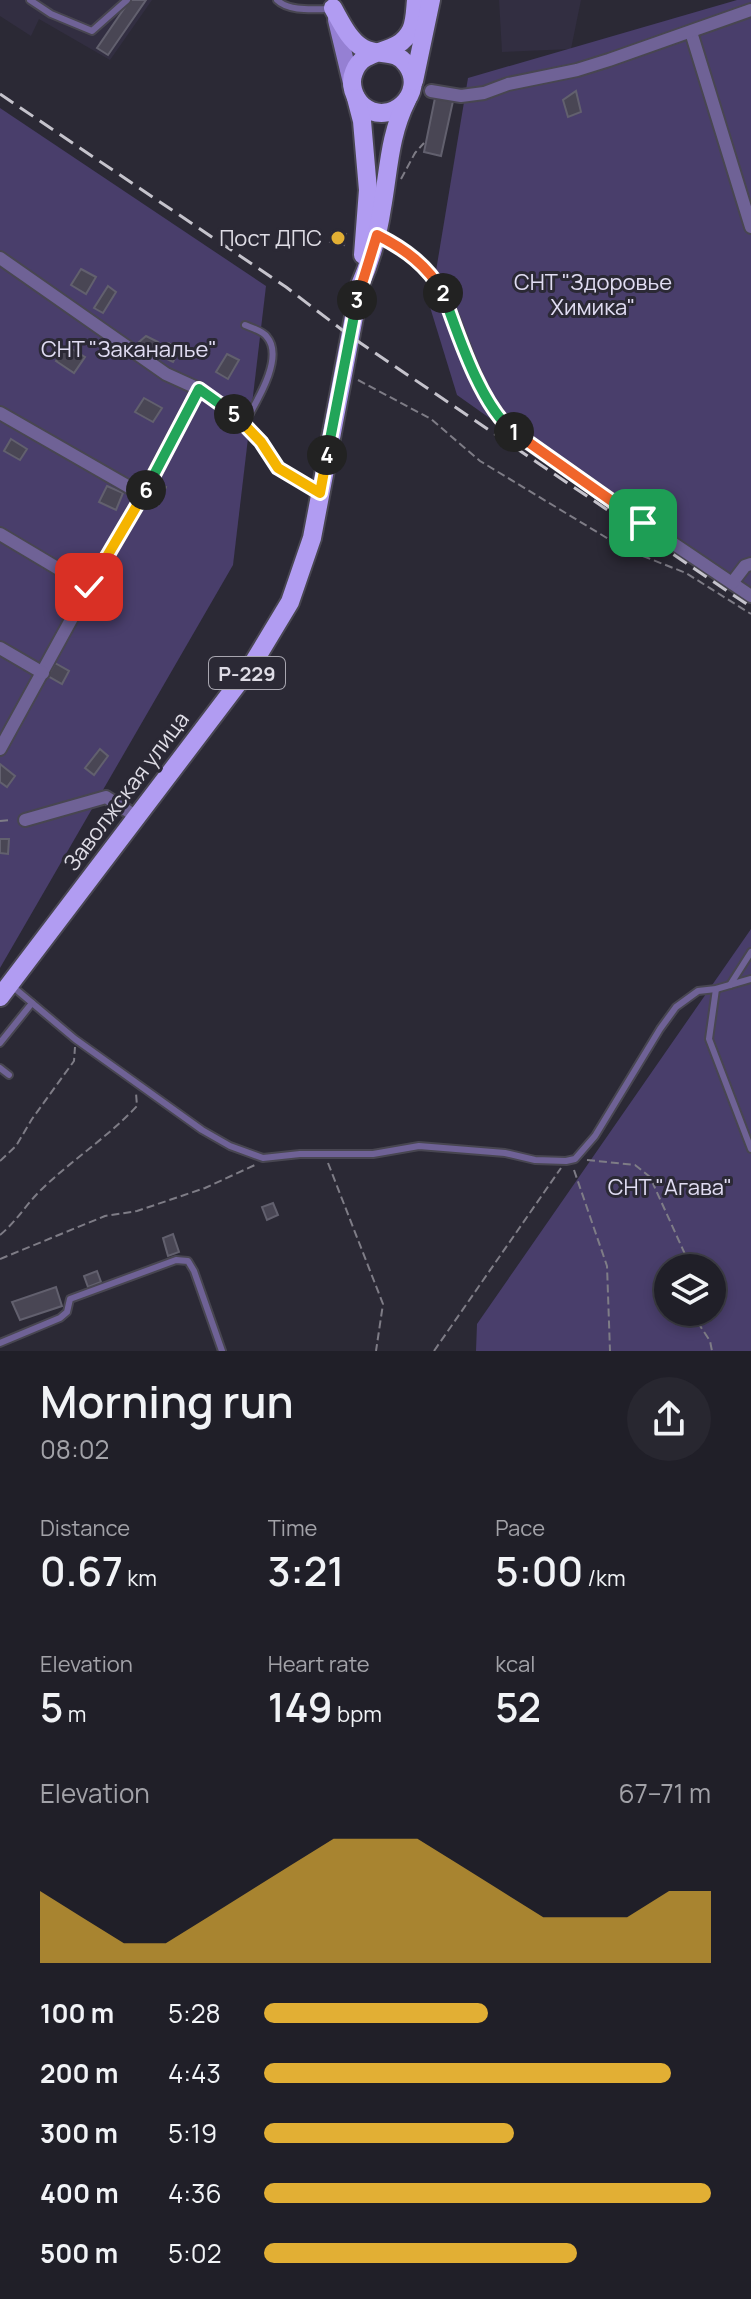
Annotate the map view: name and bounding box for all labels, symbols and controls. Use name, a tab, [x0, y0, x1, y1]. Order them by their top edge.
place label: Пост ДПС	[219, 223, 322, 253]
marker: Пост ДПС	[329, 229, 347, 247]
park label: СНТ "Здоровье Химика"	[514, 267, 672, 322]
pin: 2	[423, 273, 463, 313]
text: 2	[436, 278, 450, 308]
pin: 3	[337, 280, 377, 320]
text: 3	[351, 285, 363, 315]
park label: СНТ "Заканалье"	[41, 334, 217, 364]
pin: 5	[214, 394, 254, 434]
text: 5	[228, 399, 240, 429]
pin: 1	[494, 412, 534, 452]
text: 1	[509, 417, 519, 447]
pin: 4	[307, 435, 347, 475]
text: 4	[320, 440, 334, 470]
pin: 6	[126, 470, 166, 510]
text: 6	[139, 475, 153, 505]
pin	[609, 489, 677, 557]
icon: arrive	[621, 501, 665, 545]
pin	[55, 553, 123, 621]
icon: check	[67, 565, 111, 609]
road number: Р-229	[209, 657, 285, 689]
street label: Заволжская улица	[56, 705, 196, 877]
park label: СНТ "Агава"	[608, 1172, 732, 1202]
map controls	[654, 1254, 726, 1326]
button: layers	[654, 1254, 726, 1326]
text: Morning run	[40, 1371, 294, 1431]
button: share	[627, 1377, 711, 1461]
text: 08:02	[40, 1431, 109, 1467]
text: Distance	[40, 1513, 130, 1543]
text: Time	[268, 1513, 317, 1543]
text: Pace	[495, 1513, 545, 1543]
text: 0.67	[40, 1543, 123, 1598]
text: 3:21	[268, 1543, 344, 1598]
text: 5:00	[495, 1543, 583, 1598]
text: km	[123, 1563, 157, 1593]
text: /km	[583, 1563, 626, 1593]
text: Elevation	[40, 1649, 133, 1679]
text: Heart rate	[268, 1649, 370, 1679]
text: kcal	[495, 1649, 535, 1679]
text: 5	[40, 1679, 63, 1734]
text: 149	[268, 1679, 333, 1734]
text: 52	[495, 1679, 541, 1734]
text: m	[63, 1699, 86, 1729]
text: bpm	[333, 1699, 382, 1729]
text: Elevation	[40, 1775, 150, 1811]
text: 67–71 m	[619, 1775, 711, 1811]
text: 100 m	[40, 1995, 114, 2031]
text: 5:28	[168, 1995, 221, 2031]
text: 200 m	[40, 2055, 118, 2091]
text: 4:43	[168, 2055, 221, 2091]
text: 300 m	[40, 2115, 118, 2151]
text: 5:19	[168, 2115, 217, 2151]
text: 400 m	[40, 2175, 119, 2211]
text: 4:36	[168, 2175, 222, 2211]
text: 500 m	[40, 2235, 118, 2271]
text: 5:02	[168, 2235, 221, 2271]

